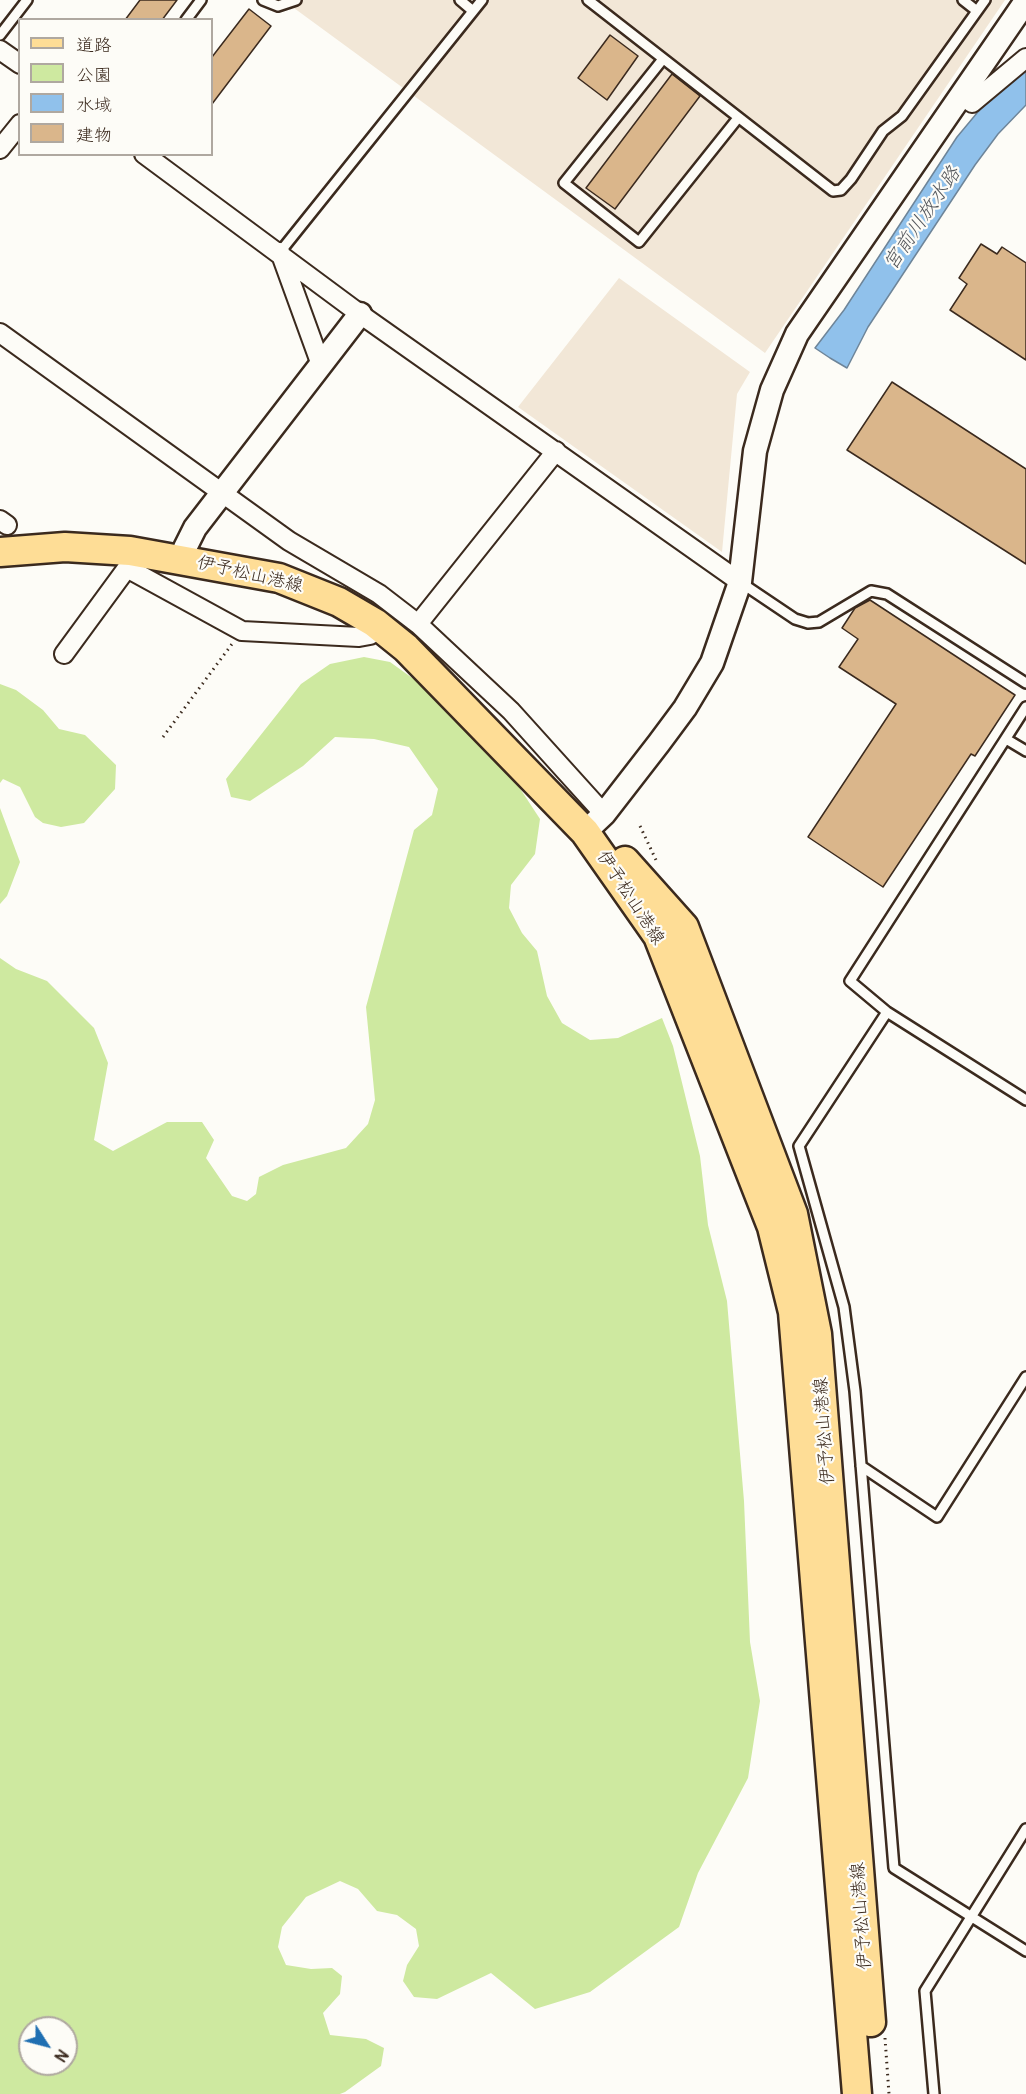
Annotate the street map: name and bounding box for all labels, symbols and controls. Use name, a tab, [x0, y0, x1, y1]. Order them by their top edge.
legend	[18, 18, 213, 156]
text: 道路	[76, 34, 112, 57]
text: 公園	[76, 64, 112, 87]
text: 水域	[76, 94, 112, 117]
text: 建物	[76, 124, 112, 147]
water label: 宮前川放水路	[880, 163, 966, 275]
street label: 伊予松山港線	[195, 552, 305, 598]
street label: 伊予松山港線	[592, 847, 668, 949]
street label: 伊予松山港線	[810, 1376, 840, 1486]
street label: 伊予松山港線	[847, 1861, 877, 1971]
north arrow	[18, 2016, 78, 2076]
text: N	[50, 2045, 72, 2066]

